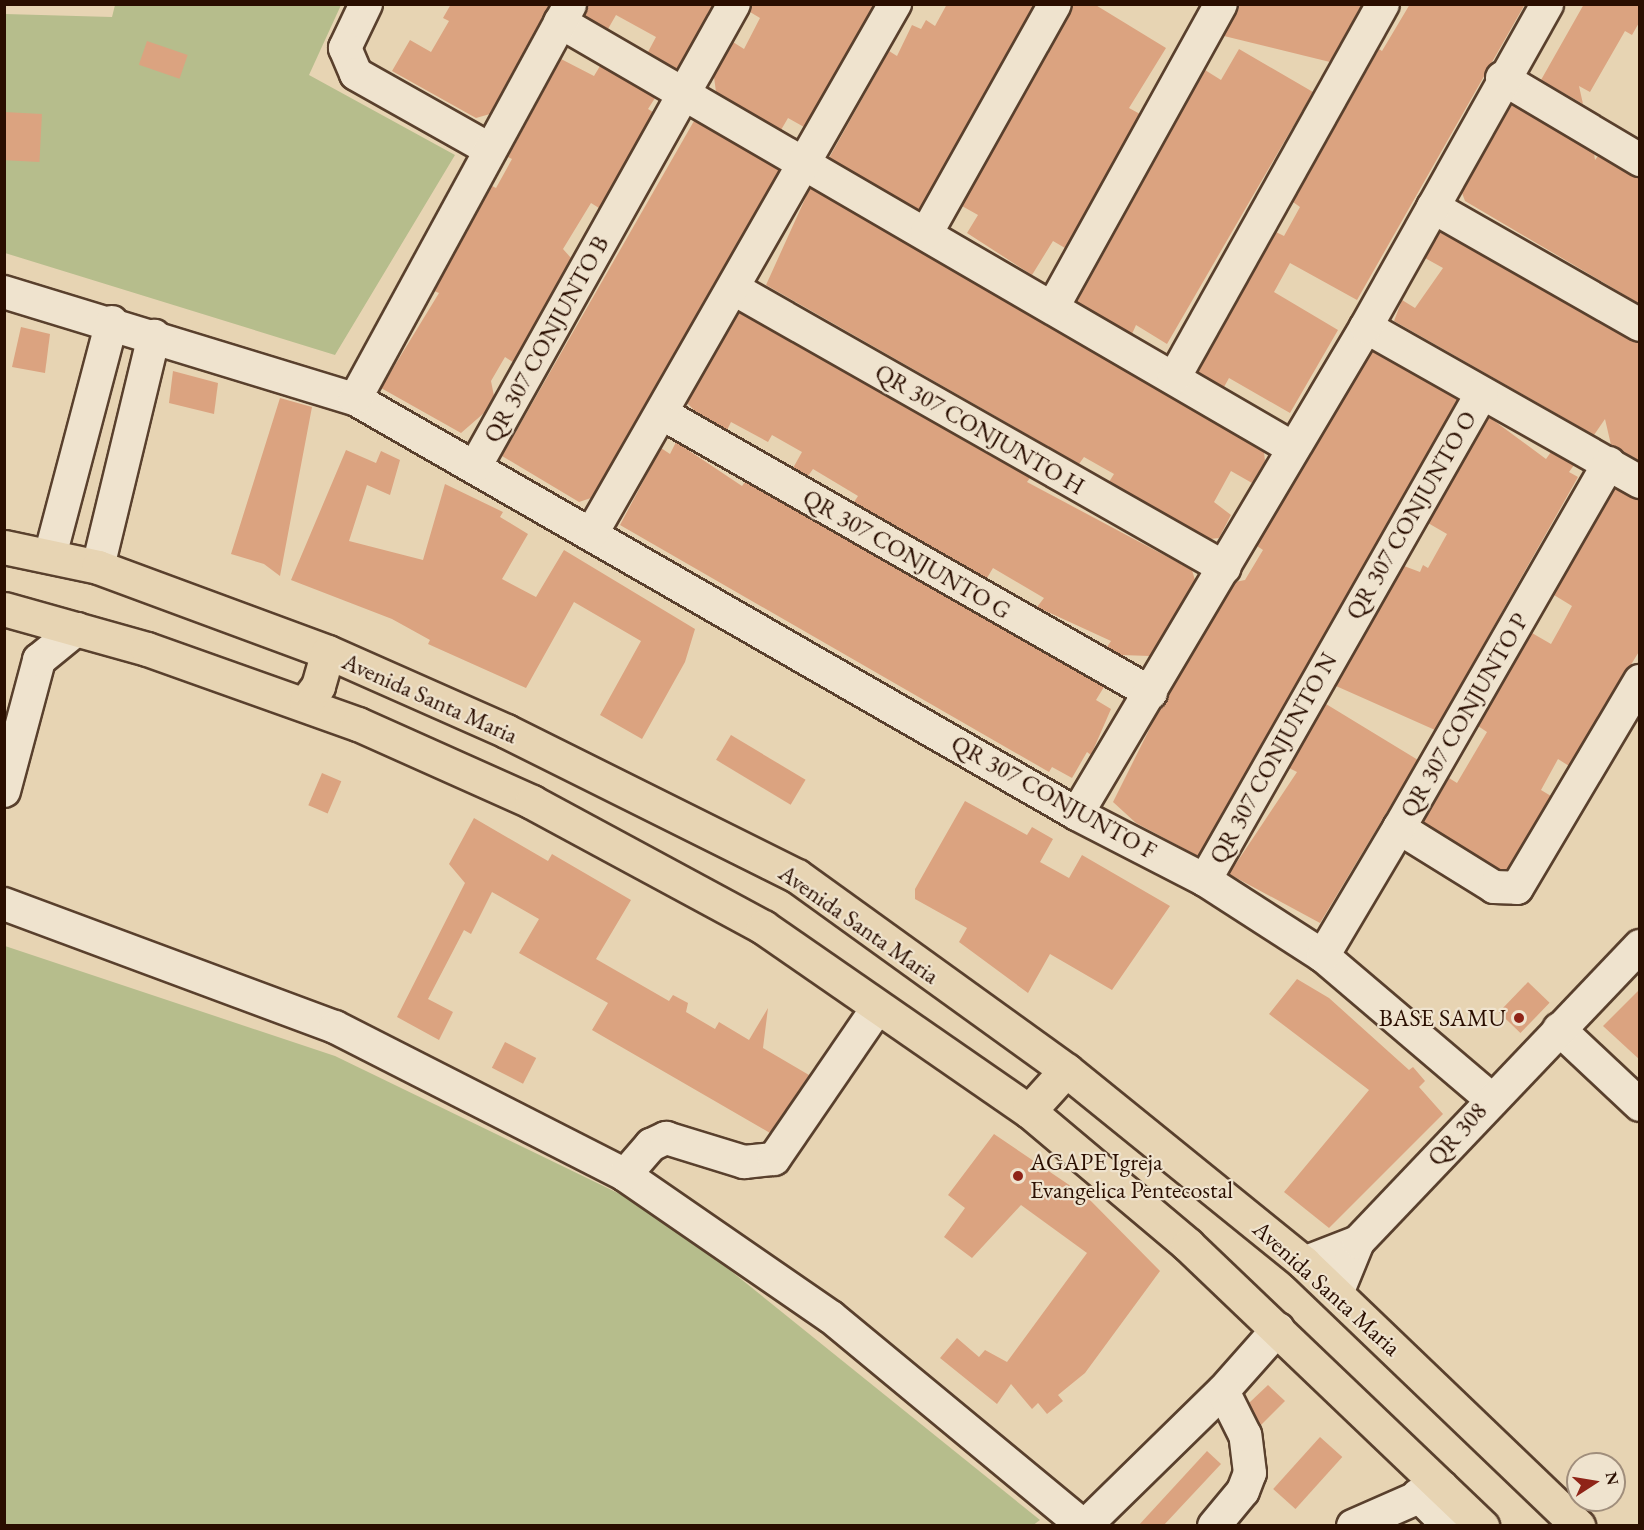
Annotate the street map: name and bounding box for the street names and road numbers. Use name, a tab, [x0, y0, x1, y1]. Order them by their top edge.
street label: QR 307 CONJUNTO B	[477, 231, 615, 447]
street label: QR 307 CONJUNTO H	[870, 357, 1090, 501]
street label: QR 307 CONJUNTO O	[1340, 406, 1482, 624]
street label: QR 307 CONJUNTO G	[798, 483, 1016, 625]
street label: QR 307 CONJUNTO P	[1394, 608, 1534, 822]
street label: Avenida Santa Maria	[338, 646, 522, 750]
street label: QR 307 CONJUNTO N	[1203, 648, 1343, 868]
street label: QR 307 CONJUNTO F	[947, 729, 1161, 865]
street label: Avenida Santa Maria	[773, 858, 945, 990]
street label: QR 308	[1421, 1097, 1493, 1171]
street label: Avenida Santa Maria	[1247, 1214, 1407, 1362]

